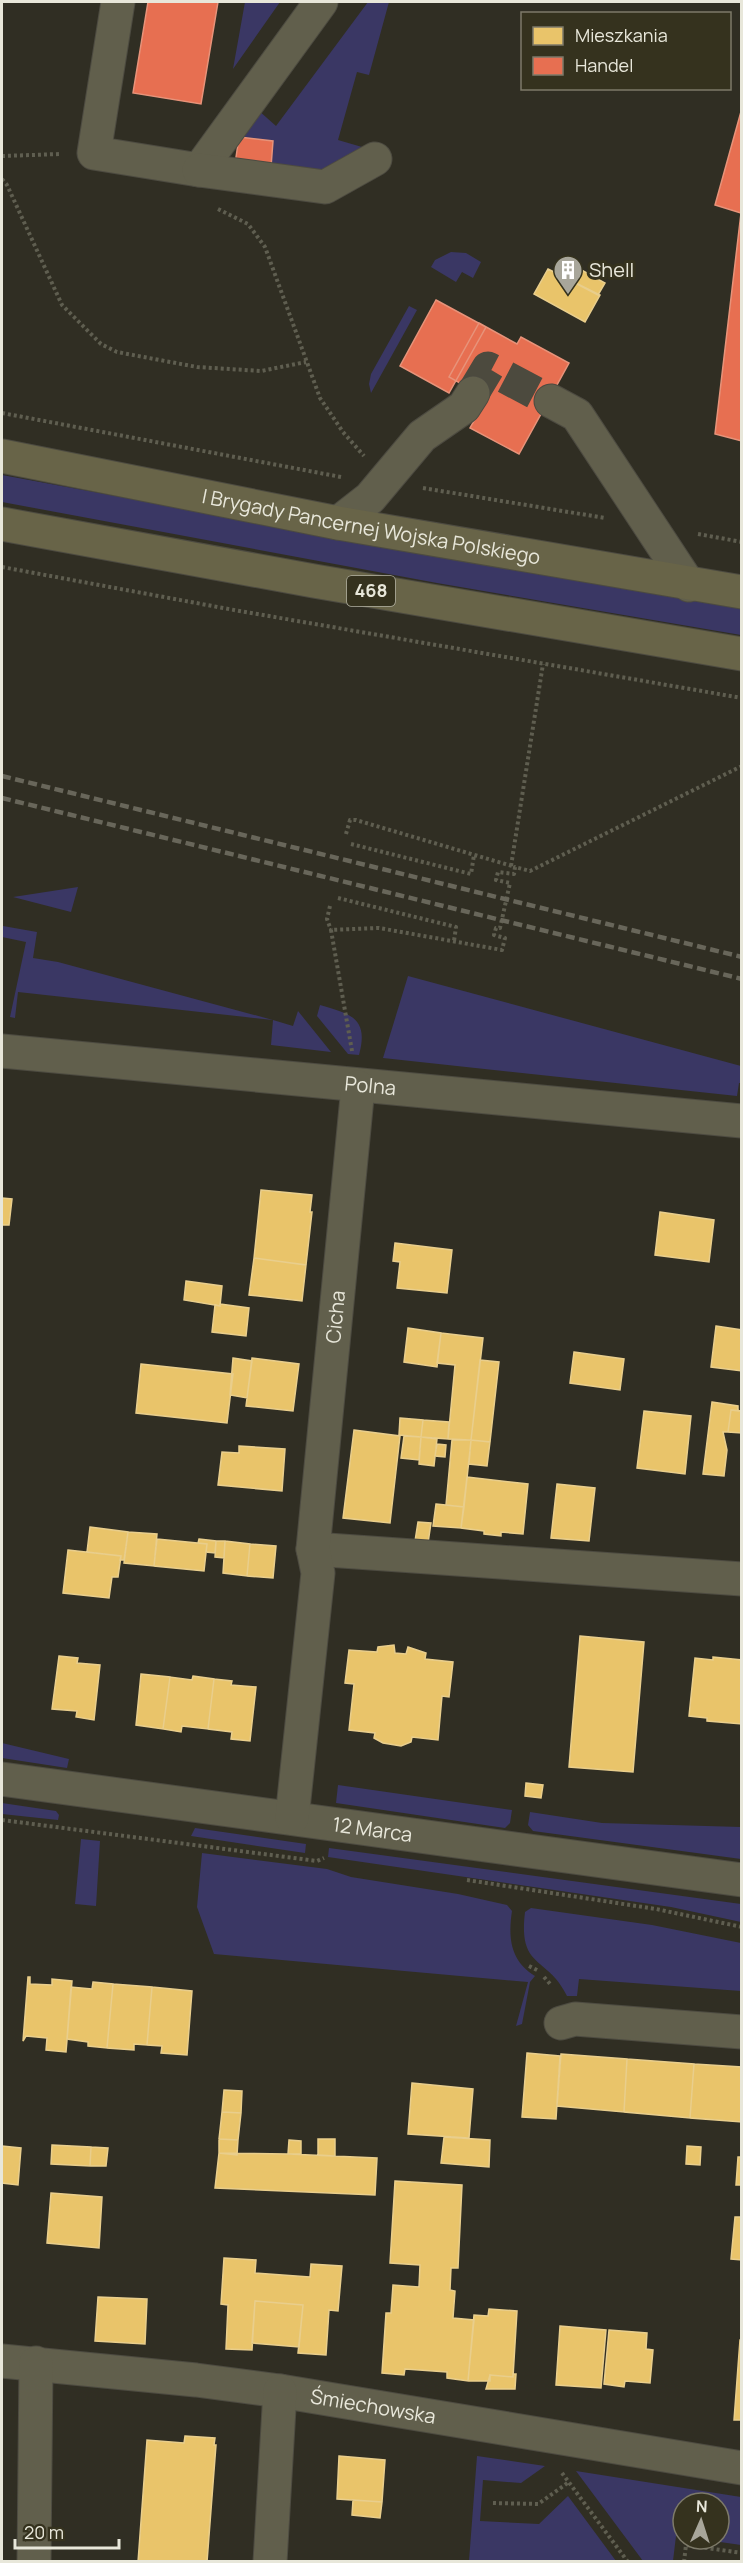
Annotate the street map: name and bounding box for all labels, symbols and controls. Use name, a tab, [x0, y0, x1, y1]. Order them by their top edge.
legend	[521, 12, 731, 90]
text: Mieszkania	[575, 23, 668, 47]
text: Handel	[575, 53, 633, 77]
building icon: Shell	[552, 254, 584, 296]
place label: Shell	[589, 256, 634, 283]
street label: I Brygady Pancernej Wojska Polskiego	[200, 482, 543, 570]
road number: 468	[347, 576, 395, 606]
street label: Polna	[343, 1069, 397, 1101]
street label: Cicha	[319, 1289, 351, 1345]
street label: 12 Marca	[331, 1810, 414, 1848]
street label: Śmiechowska	[308, 2382, 438, 2430]
north arrow	[671, 2491, 731, 2551]
text: N	[695, 2495, 708, 2517]
scale bar	[15, 2512, 118, 2550]
text: 20 m	[24, 2520, 64, 2544]

